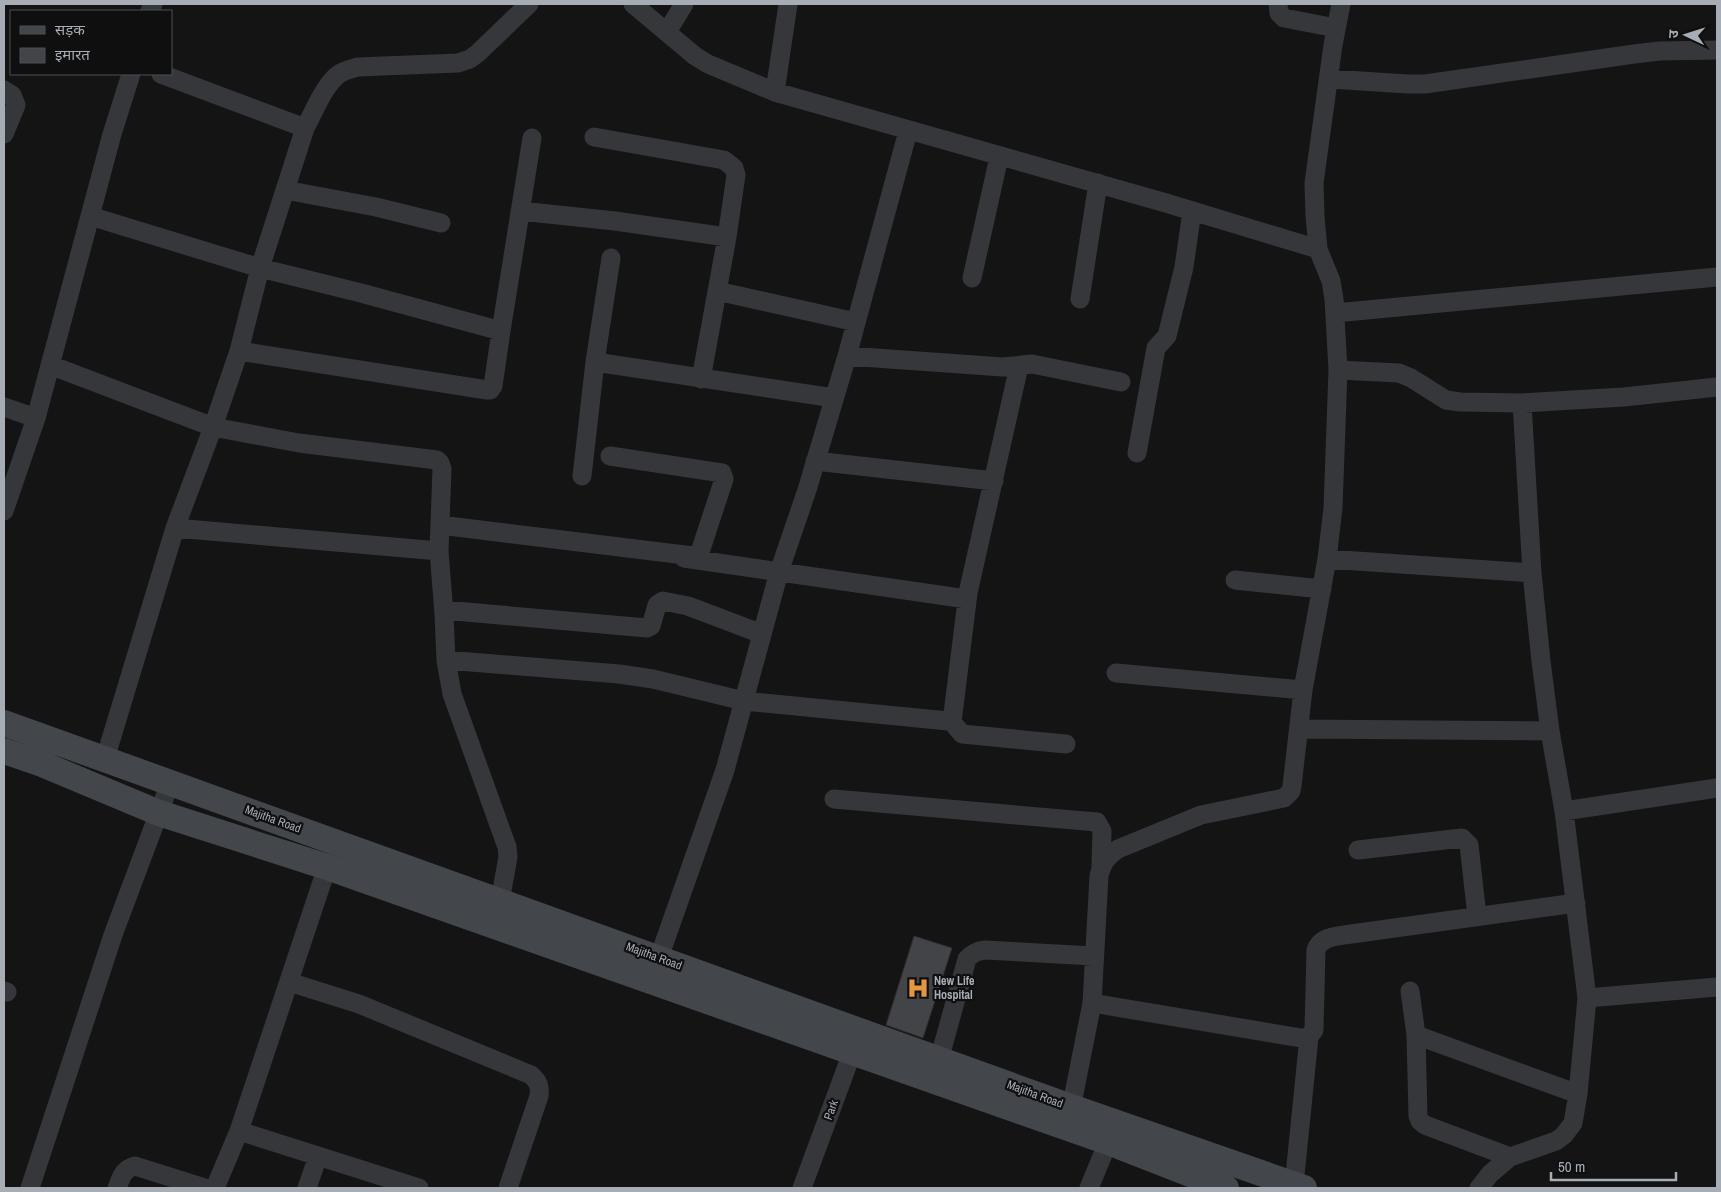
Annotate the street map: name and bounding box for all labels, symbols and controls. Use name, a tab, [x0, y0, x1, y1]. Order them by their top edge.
legend	[10, 10, 172, 75]
north arrow	[1661, 10, 1711, 60]
text: सड़क	[55, 19, 85, 40]
text: उ	[1664, 29, 1682, 39]
text: इमारत	[55, 44, 90, 65]
street label: Majitha Road	[243, 801, 303, 837]
street label: Majitha Road	[624, 938, 684, 974]
place label: New Life Hospital	[934, 973, 975, 1003]
hospital icon: New Life Hospital	[905, 975, 931, 1001]
street label: Majitha Road	[1005, 1076, 1065, 1112]
street label: Park	[820, 1098, 842, 1122]
scale bar	[1551, 1150, 1676, 1182]
text: 50 m	[1558, 1156, 1585, 1177]

